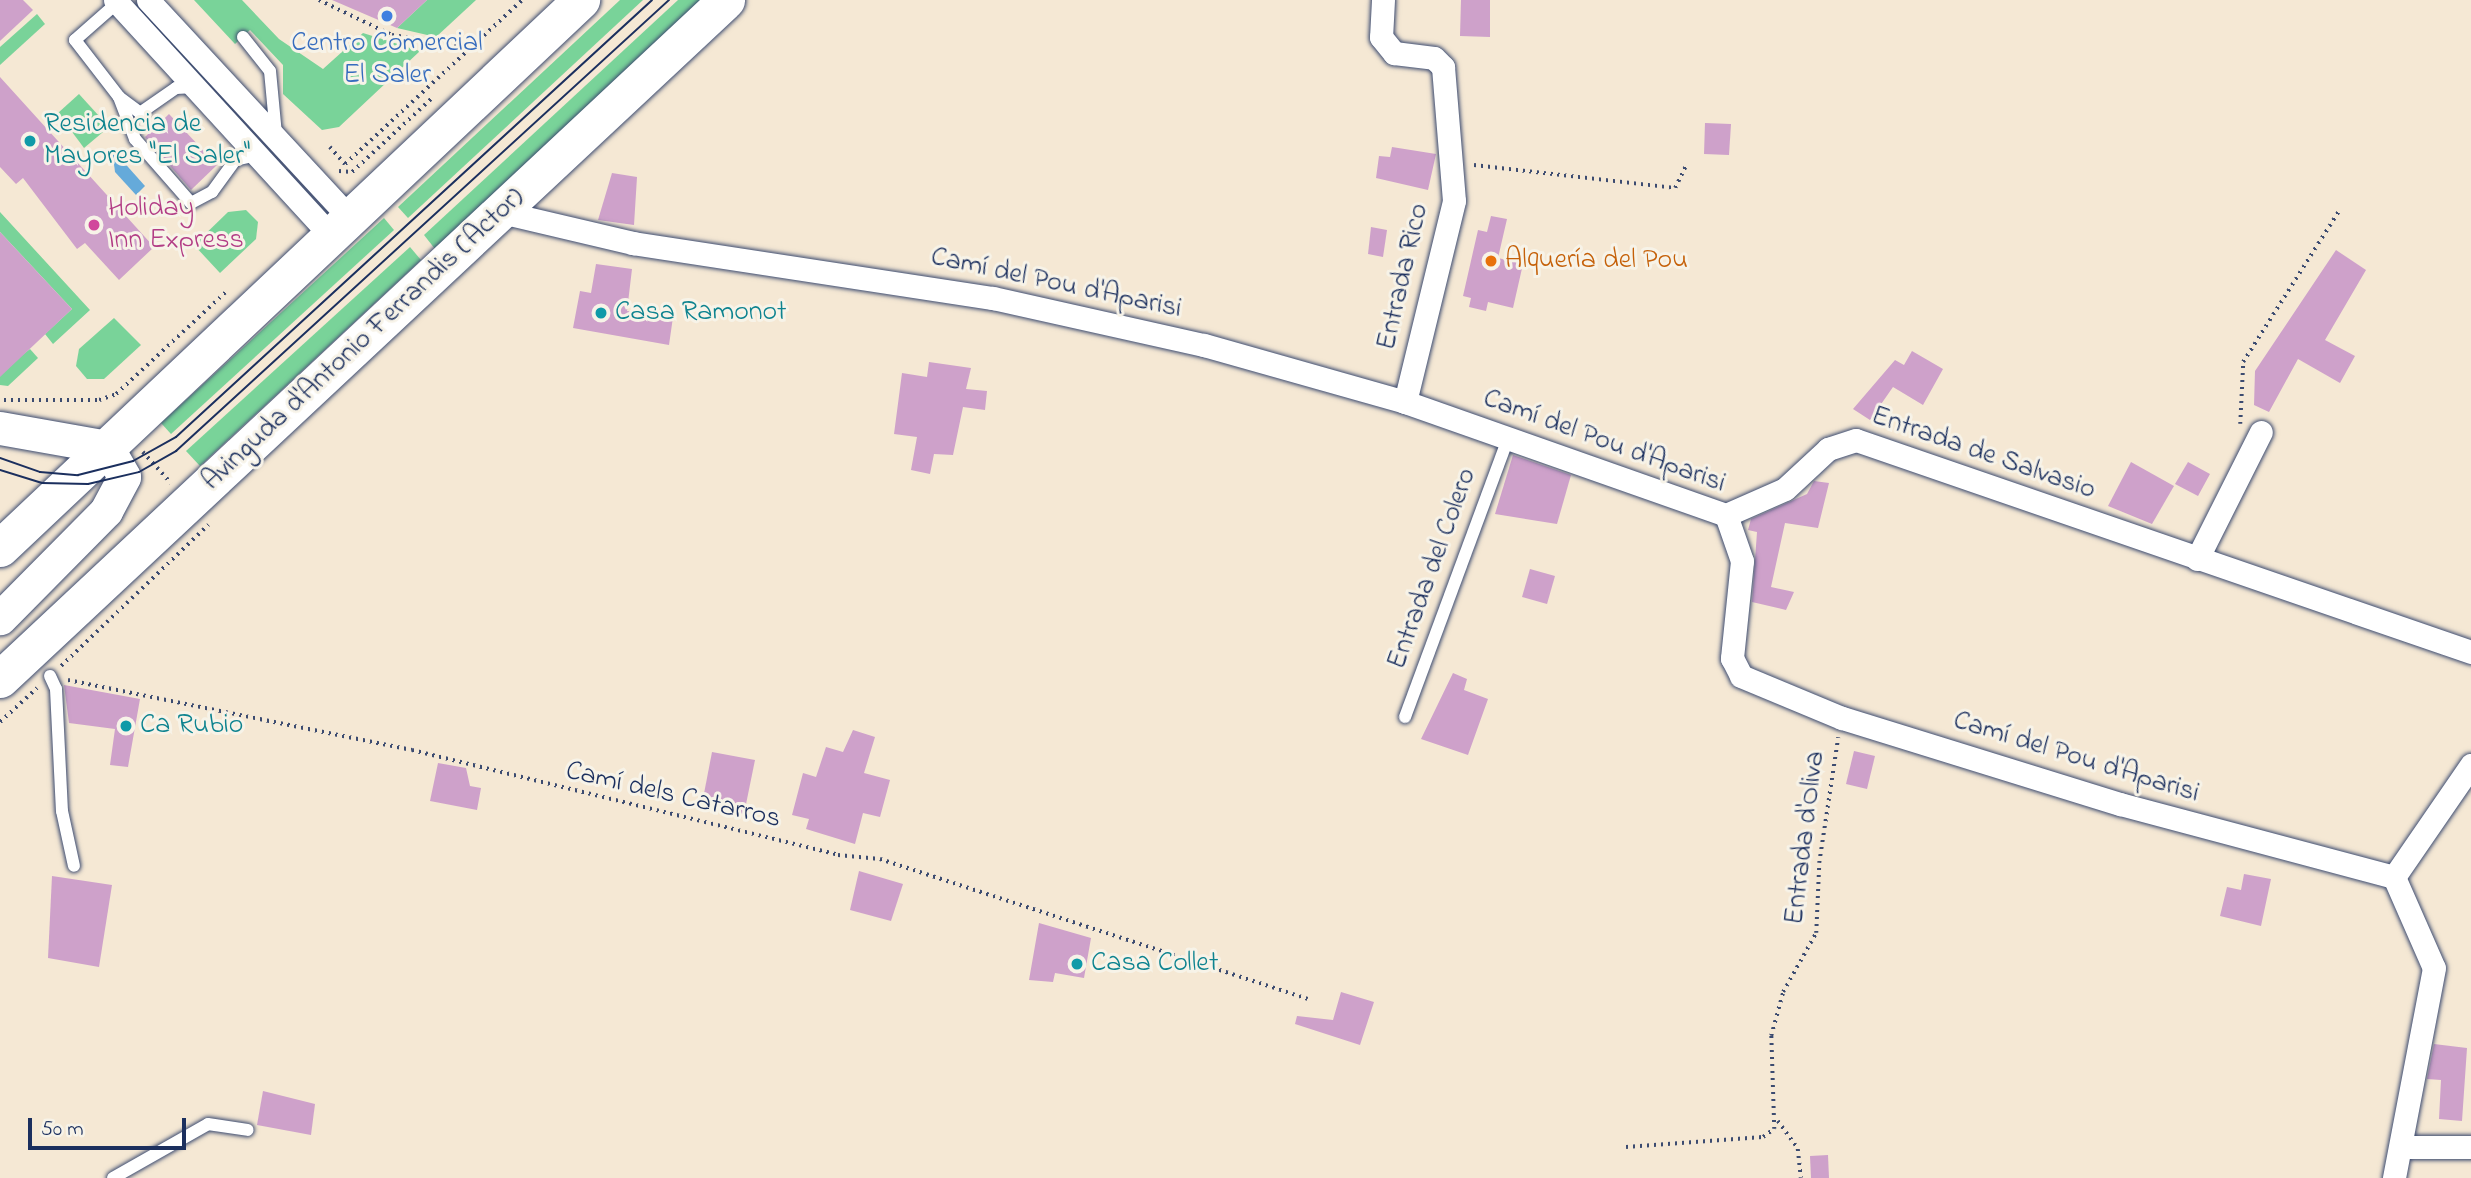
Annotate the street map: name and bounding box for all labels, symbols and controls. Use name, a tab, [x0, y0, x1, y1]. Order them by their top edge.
marker: Centro Comercial El Saler	[379, 8, 395, 24]
place label: Centro Comercial El Saler	[291, 27, 483, 93]
place label: Residencia de Mayores "El Saler"	[44, 108, 250, 174]
marker: Residencia de Mayores "El Saler"	[22, 133, 38, 149]
street label: Avinguda d'Antonio Ferrandis (Actor)	[196, 182, 532, 498]
place label: Holiday Inn Express	[108, 192, 244, 258]
street label: Entrada Rico	[1371, 200, 1437, 354]
marker: Holiday Inn Express	[86, 217, 102, 233]
street label: Camí del Pou d'Aparisi	[928, 241, 1184, 327]
place label: Alquería del Pou	[1505, 244, 1688, 278]
marker: Alquería del Pou	[1483, 253, 1499, 269]
place label: Casa Ramonot	[615, 296, 787, 330]
marker: Casa Ramonot	[593, 305, 609, 321]
street label: Camí del Pou d'Aparisi	[1478, 383, 1730, 501]
street label: Entrada de Salvasio	[1867, 400, 2099, 508]
street label: Entrada del Colero	[1381, 464, 1485, 674]
street label: Camí del Pou d'Aparisi	[1949, 705, 2203, 811]
place label: Ca Rubio	[140, 709, 243, 743]
marker: Ca Rubio	[118, 718, 134, 734]
street label: Entrada d'Oliva	[1779, 749, 1833, 927]
street label: Camí dels Catarros	[562, 755, 784, 837]
place label: Casa Collet	[1091, 947, 1218, 981]
marker: Casa Collet	[1069, 956, 1085, 972]
scale bar	[32, 1104, 189, 1148]
text: 50 m	[41, 1115, 84, 1145]

